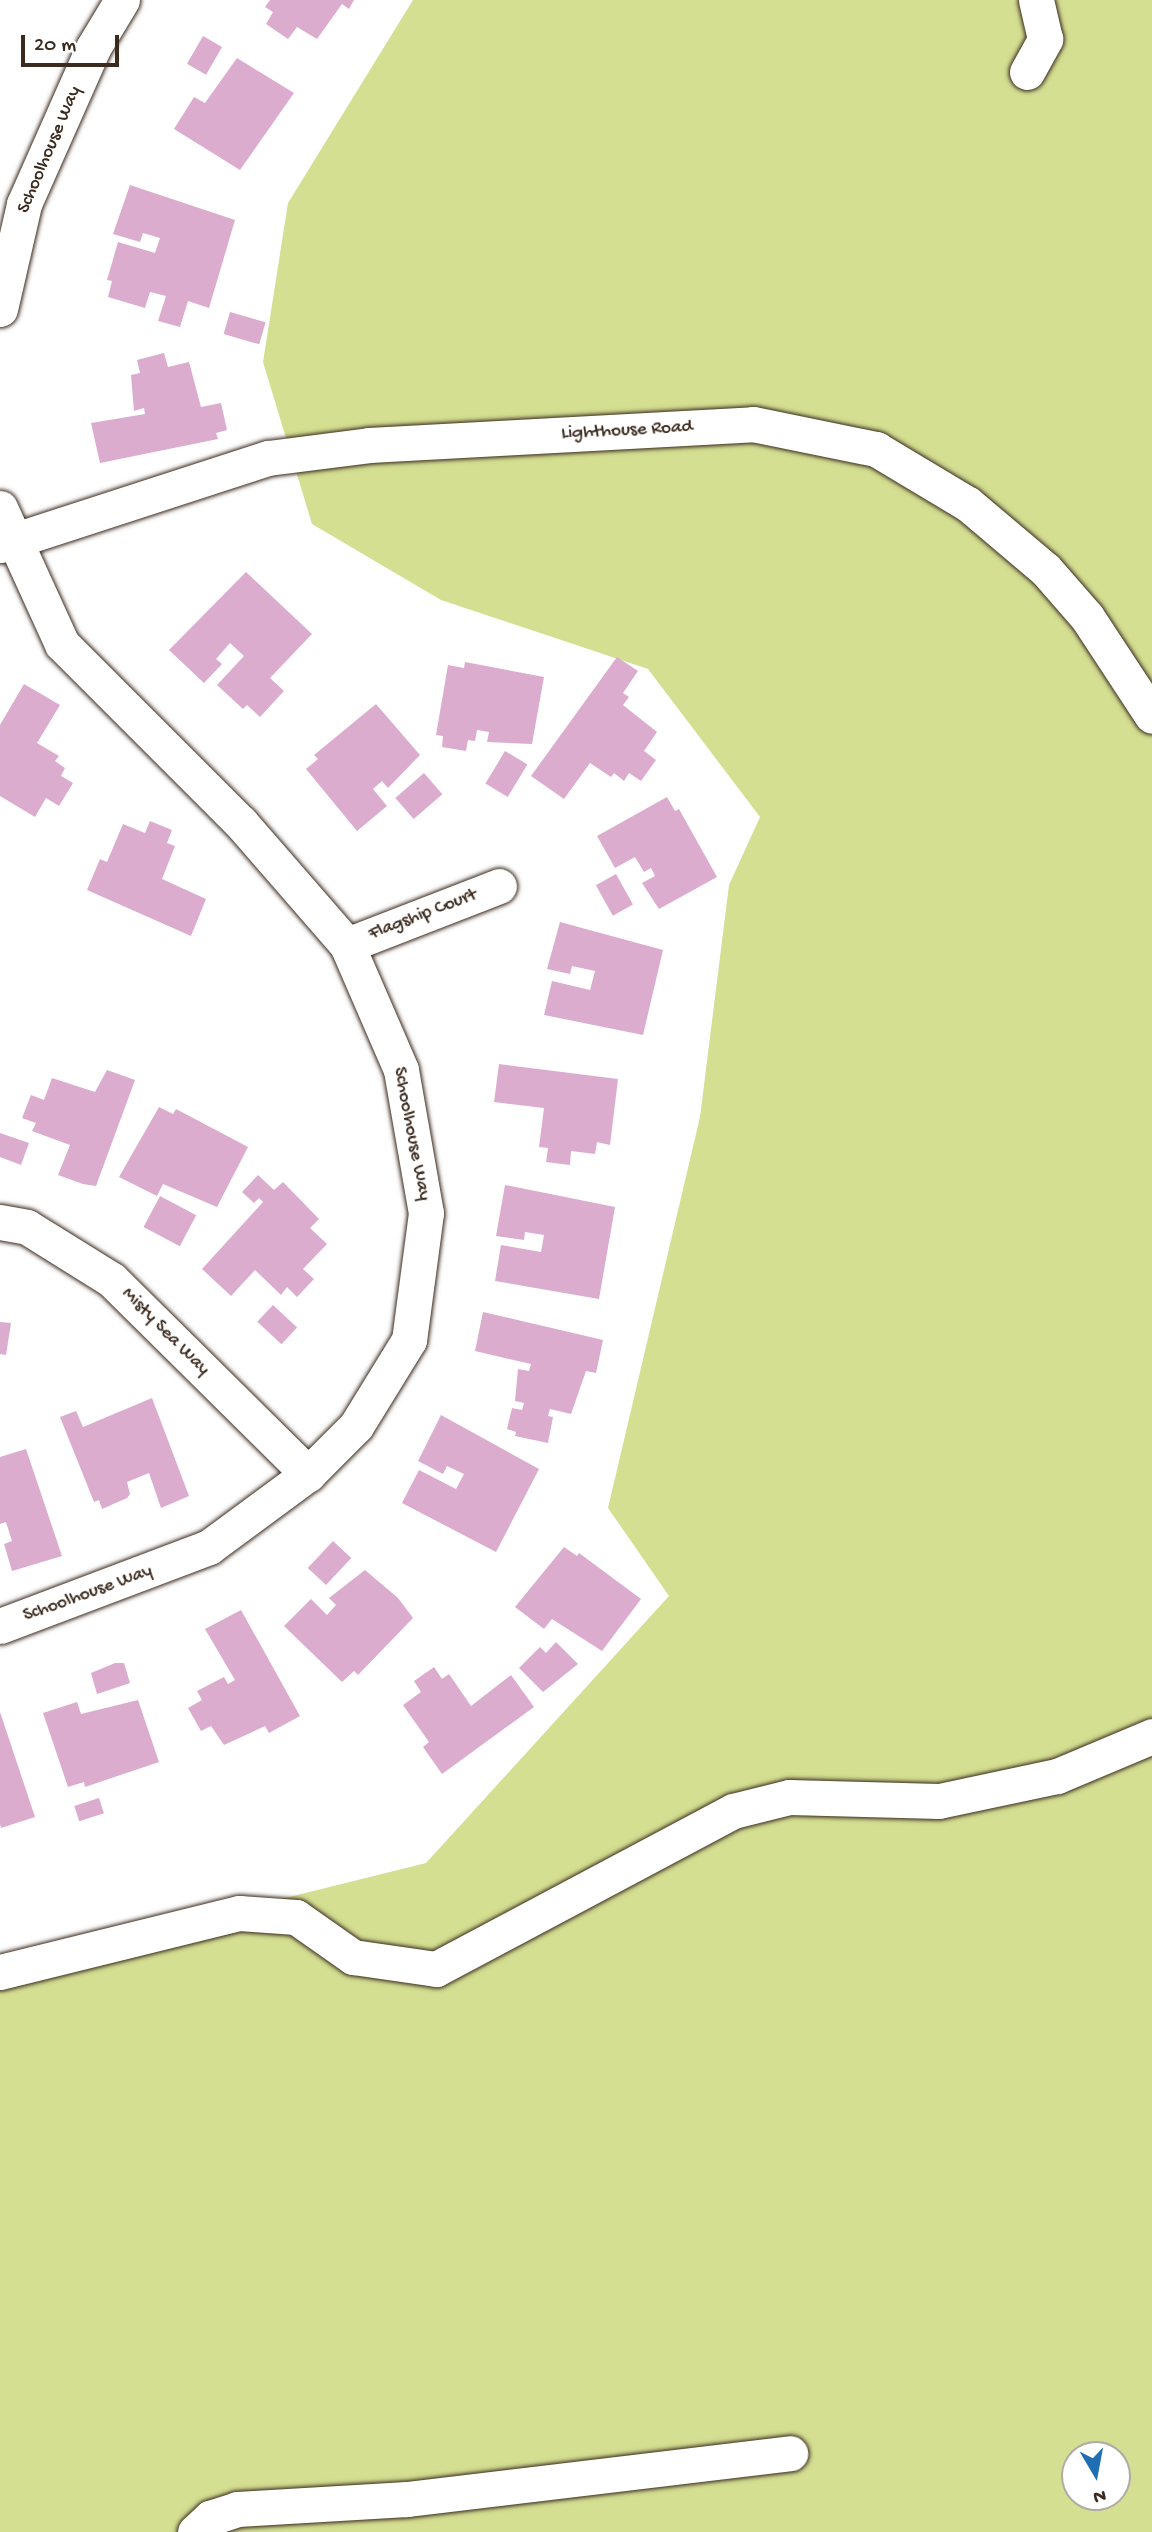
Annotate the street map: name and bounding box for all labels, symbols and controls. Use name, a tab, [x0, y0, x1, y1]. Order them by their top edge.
scale bar	[24, 21, 122, 65]
text: 20 m	[34, 34, 76, 59]
street label: Schoolhouse Way	[13, 83, 87, 217]
street label: Lighthouse Road	[561, 416, 693, 446]
street label: Flagship Court	[366, 884, 480, 946]
street label: Schoolhouse Way	[387, 1065, 435, 1203]
street label: Misty Sea Way	[116, 1283, 214, 1381]
street label: Schoolhouse Way	[20, 1560, 156, 1628]
north arrow	[1061, 2441, 1131, 2511]
text: N	[1091, 2483, 1107, 2508]

